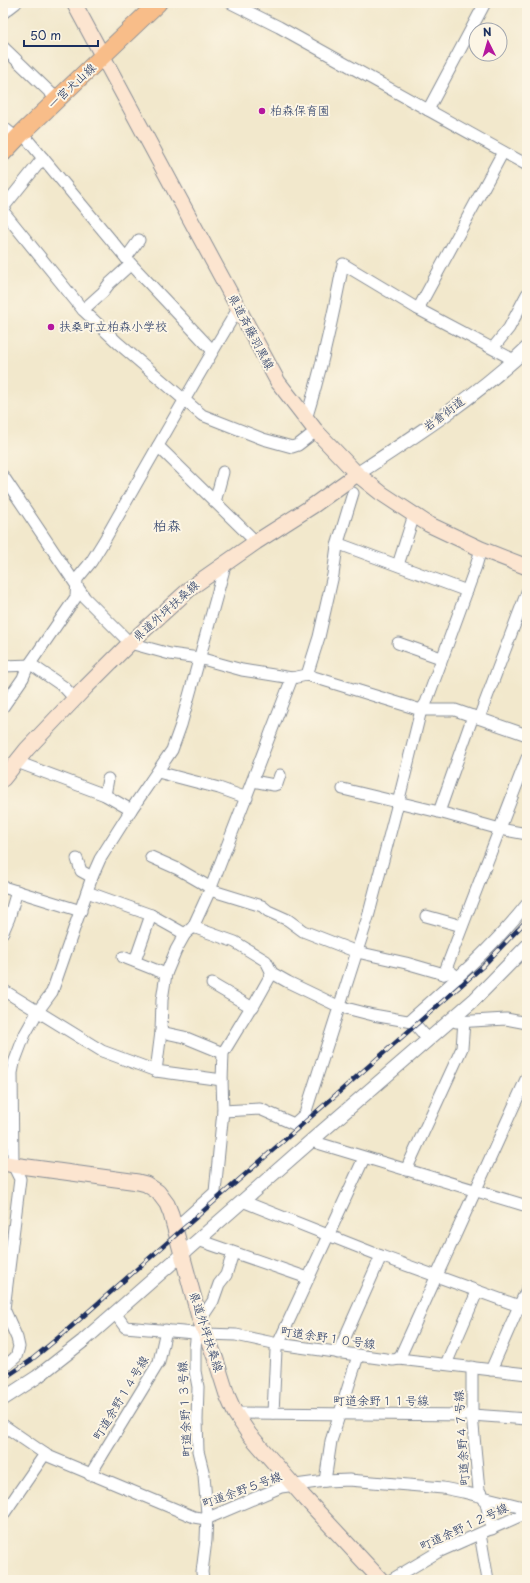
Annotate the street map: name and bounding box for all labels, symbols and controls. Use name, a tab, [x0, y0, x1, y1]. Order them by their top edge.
scale bar	[24, 22, 98, 48]
north arrow	[468, 22, 508, 62]
text: N	[482, 23, 492, 40]
text: 50 m	[30, 26, 61, 44]
street label: 一宮犬山線	[43, 58, 99, 112]
place label: 柏森保育園	[270, 101, 330, 119]
marker: 柏森保育園	[257, 106, 267, 116]
street label: 県道斉藤羽黒線	[224, 290, 280, 373]
place label: 扶桑町立柏森小学校	[59, 317, 167, 335]
marker: 扶桑町立柏森小学校	[46, 322, 56, 332]
street label: 岩倉街道	[419, 392, 468, 435]
district label: 柏森	[153, 515, 181, 536]
street label: 県道外坪扶桑線	[128, 575, 203, 645]
street label: 県道外坪扶桑線	[185, 1289, 228, 1374]
street label: 町道余野１０号線	[279, 1321, 377, 1353]
street label: 町道余野１４号線	[88, 1352, 153, 1443]
street label: 町道余野１３号線	[173, 1361, 196, 1457]
street label: 町道余野４７号線	[449, 1390, 473, 1487]
street label: 町道余野１１号線	[333, 1391, 429, 1409]
street label: 町道余野５号線	[199, 1466, 284, 1512]
street label: 町道余野１２号線	[416, 1498, 511, 1555]

